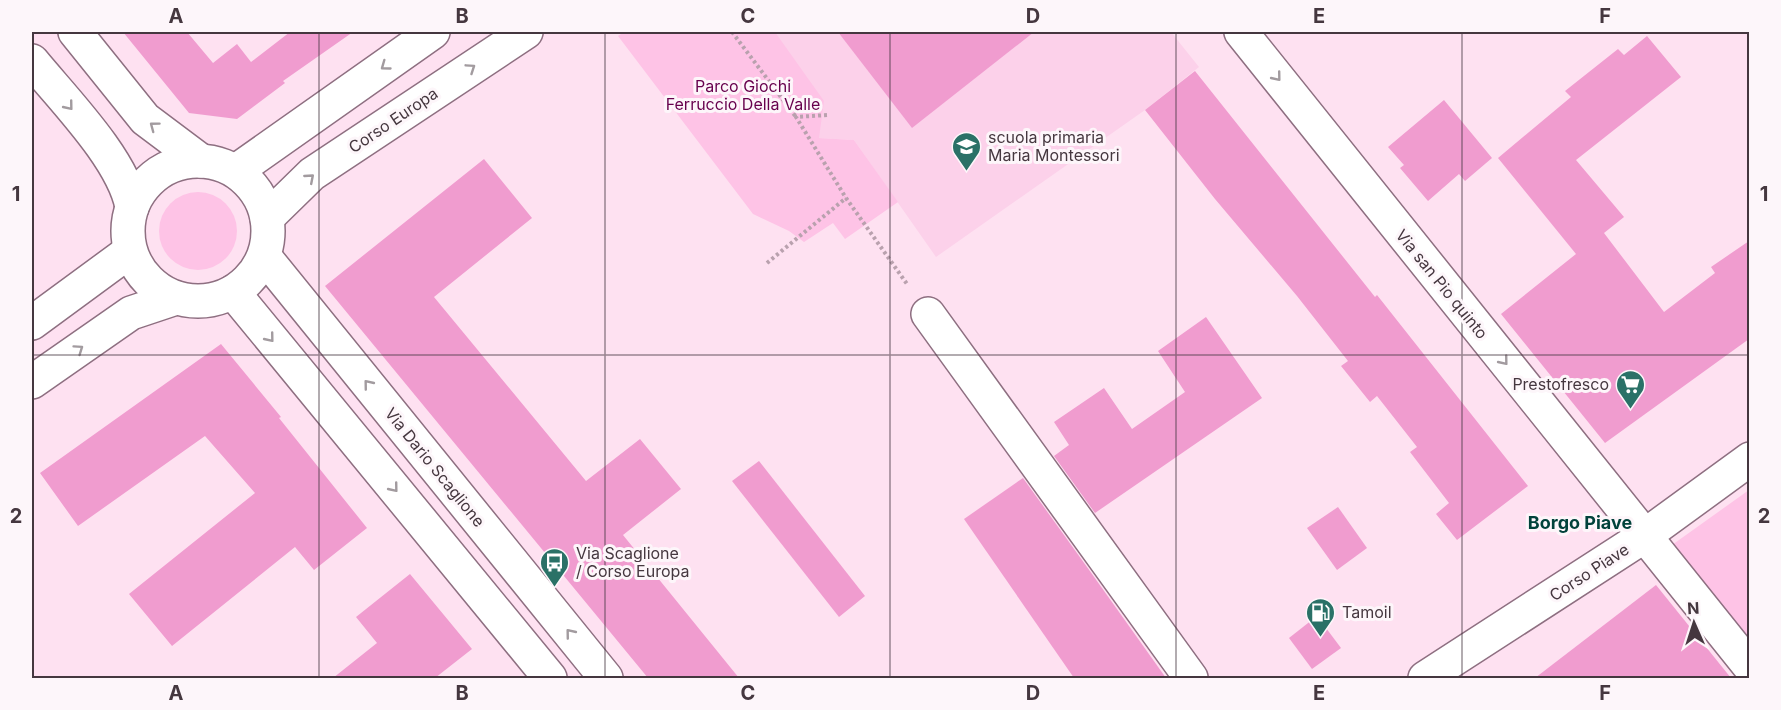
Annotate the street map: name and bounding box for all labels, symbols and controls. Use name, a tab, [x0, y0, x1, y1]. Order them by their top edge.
text: A	[169, 4, 184, 28]
text: B	[455, 4, 469, 28]
text: C	[741, 4, 755, 28]
text: D	[1026, 4, 1040, 28]
text: E	[1313, 4, 1325, 28]
text: F	[1599, 4, 1611, 28]
one-way arrow	[381, 58, 392, 69]
one-way arrow	[464, 64, 475, 75]
one-way arrow	[1270, 70, 1281, 81]
park label: Parco Giochi Ferruccio Della Valle	[666, 76, 820, 114]
street label: Corso Europa	[345, 83, 441, 157]
one-way arrow	[61, 99, 72, 110]
one-way arrow	[150, 122, 161, 133]
place label: scuola primaria Maria Montessori	[988, 127, 1120, 165]
school or university icon: scuola primaria Maria Montessori	[951, 130, 983, 172]
one-way arrow	[303, 174, 314, 185]
text: 1	[12, 182, 20, 206]
text: 1	[1760, 182, 1768, 206]
street label: Via san Pio quinto	[1392, 225, 1492, 343]
one-way arrow	[262, 331, 273, 342]
one-way arrow	[73, 345, 84, 356]
one-way arrow	[1496, 354, 1507, 365]
supermarket icon: Prestofresco	[1614, 368, 1646, 410]
place label: Prestofresco	[1512, 374, 1609, 394]
one-way arrow	[364, 379, 375, 390]
street label: Via Dario Scaglione	[381, 403, 489, 531]
one-way arrow	[386, 482, 397, 493]
text: 2	[10, 504, 22, 528]
text: 2	[1758, 504, 1770, 528]
district label: Borgo Piave	[1528, 512, 1632, 533]
street label: Corso Piave	[1546, 539, 1632, 605]
place label: Via Scaglione / Corso Europa	[576, 543, 689, 581]
bus stop icon: Via Scaglione / Corso Europa	[539, 546, 571, 588]
north arrow	[1664, 593, 1724, 653]
fuel station icon: Tamoil	[1305, 596, 1337, 638]
text: N	[1687, 598, 1700, 618]
place label: Tamoil	[1342, 602, 1392, 622]
one-way arrow	[566, 629, 577, 640]
text: A	[169, 681, 184, 705]
text: B	[455, 681, 469, 705]
text: C	[741, 681, 755, 705]
text: D	[1026, 681, 1040, 705]
text: E	[1313, 681, 1325, 705]
text: F	[1599, 681, 1611, 705]

